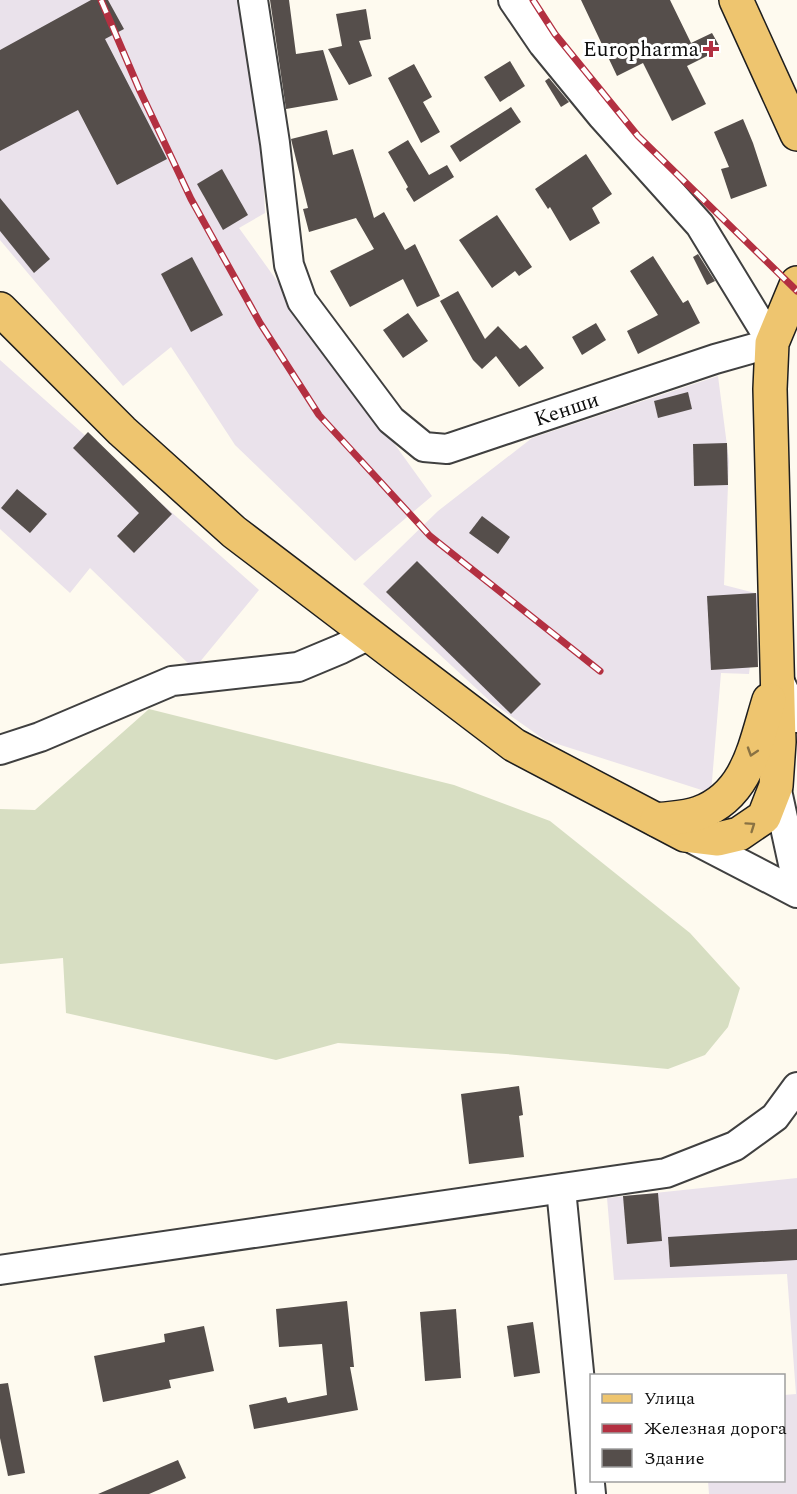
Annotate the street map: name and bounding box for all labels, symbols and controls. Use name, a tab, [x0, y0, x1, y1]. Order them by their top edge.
place label: Europharma	[583, 34, 700, 66]
marker: Europharma	[704, 42, 718, 56]
street label: Кенши	[530, 384, 603, 436]
one-way arrow	[747, 746, 760, 757]
one-way arrow	[744, 822, 755, 833]
legend	[590, 1374, 785, 1482]
text: Улица	[644, 1385, 695, 1412]
text: Железная дорога	[644, 1415, 787, 1442]
text: Здание	[644, 1445, 704, 1472]

